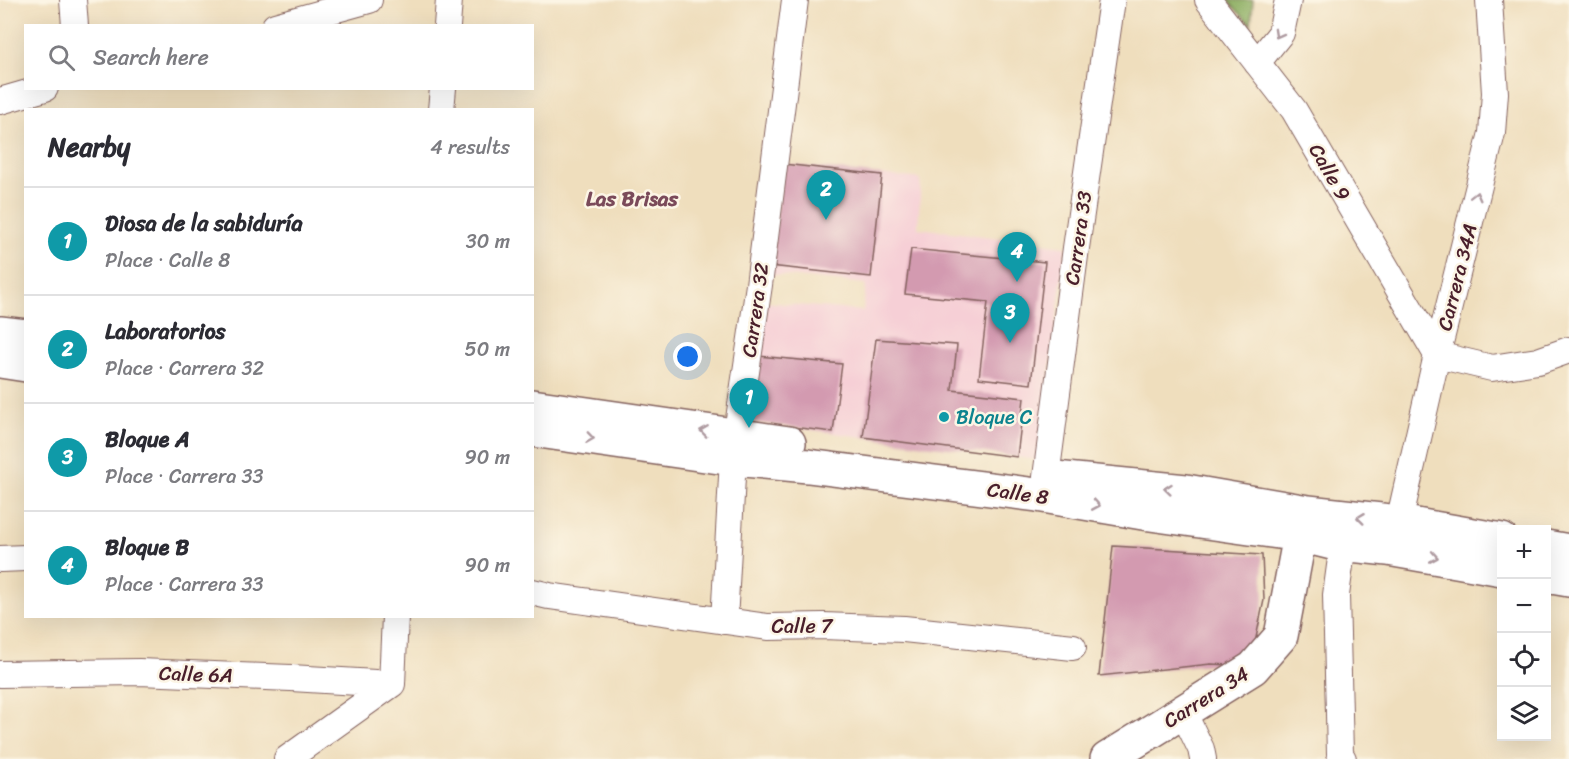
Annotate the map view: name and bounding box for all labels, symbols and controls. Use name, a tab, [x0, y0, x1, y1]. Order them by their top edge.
search box	[24, 24, 534, 90]
one-way arrow	[1274, 28, 1285, 38]
text: Search here	[93, 38, 209, 77]
icon: search	[45, 41, 78, 74]
text: Nearby	[48, 124, 130, 170]
text: 4 results	[430, 130, 510, 165]
street label: Calle 9	[1299, 137, 1360, 208]
pin: 2	[806, 170, 846, 220]
district label: Las Brisas	[586, 180, 679, 218]
street label: Carrera 33	[1055, 189, 1102, 287]
one-way arrow	[1469, 192, 1482, 202]
text: Diosa de la sabiduría	[105, 204, 302, 243]
street label: Carrera 34A	[1427, 220, 1488, 334]
text: 1	[63, 224, 72, 259]
text: 30 m	[466, 224, 510, 259]
pin: 4	[998, 232, 1036, 282]
text: Place · Calle 8	[105, 243, 230, 278]
street label: Carrera 32	[732, 260, 780, 360]
pin: 3	[990, 294, 1030, 343]
text: Laboratorios	[105, 312, 226, 351]
text: 2	[62, 332, 73, 367]
text: 50 m	[465, 332, 510, 367]
your location	[673, 342, 702, 371]
text: Place · Carrera 32	[105, 351, 264, 386]
pin: 1	[730, 378, 768, 428]
place label: Bloque C	[956, 400, 1033, 435]
marker: Bloque C	[937, 410, 951, 424]
text: Bloque A	[105, 420, 190, 459]
one-way arrow	[699, 426, 708, 438]
one-way arrow	[586, 432, 595, 444]
text: 3	[62, 440, 73, 475]
text: 90 m	[465, 440, 510, 475]
text: Place · Carrera 33	[105, 459, 264, 494]
street label: Calle 8	[985, 472, 1051, 515]
one-way arrow	[1163, 483, 1172, 496]
one-way arrow	[1090, 498, 1100, 511]
one-way arrow	[1356, 512, 1365, 525]
map controls	[1497, 525, 1551, 741]
button: +	[1497, 525, 1551, 579]
text: Bloque B	[105, 528, 189, 567]
text: 4	[61, 548, 74, 583]
text: 90 m	[465, 548, 510, 583]
one-way arrow	[1428, 550, 1438, 563]
text: Place · Carrera 33	[105, 567, 264, 602]
button: −	[1497, 579, 1551, 633]
street label: Calle 7	[772, 609, 834, 644]
button: locate	[1497, 633, 1551, 687]
street label: Calle 6A	[158, 656, 234, 693]
street label: Carrera 34	[1156, 657, 1256, 738]
button: layers	[1497, 687, 1551, 741]

